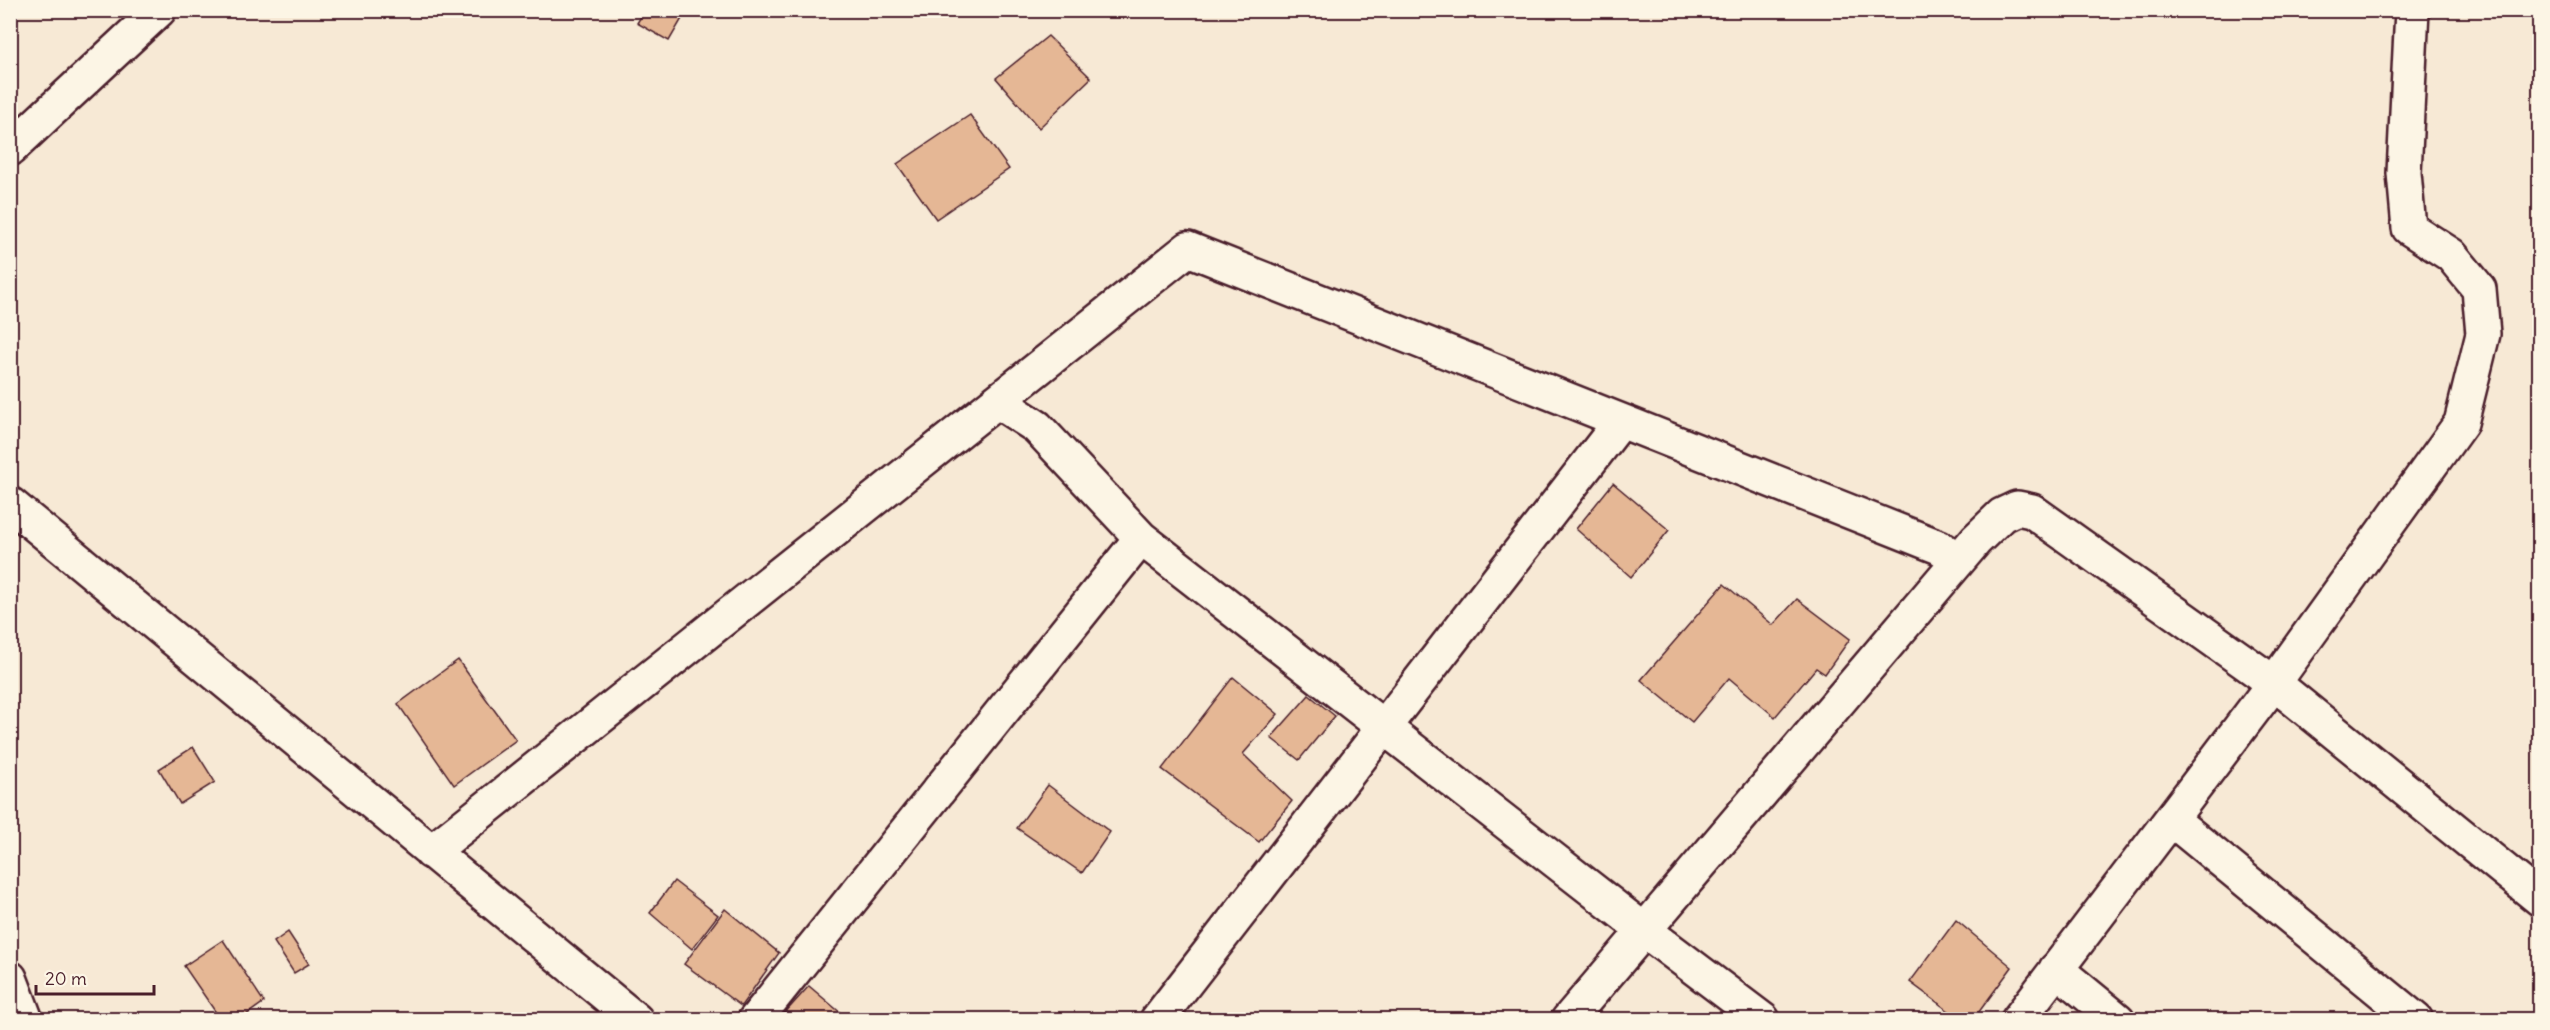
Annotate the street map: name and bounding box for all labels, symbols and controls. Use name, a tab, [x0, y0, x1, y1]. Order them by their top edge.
scale bar	[36, 958, 154, 996]
text: 20 m	[45, 967, 87, 990]

